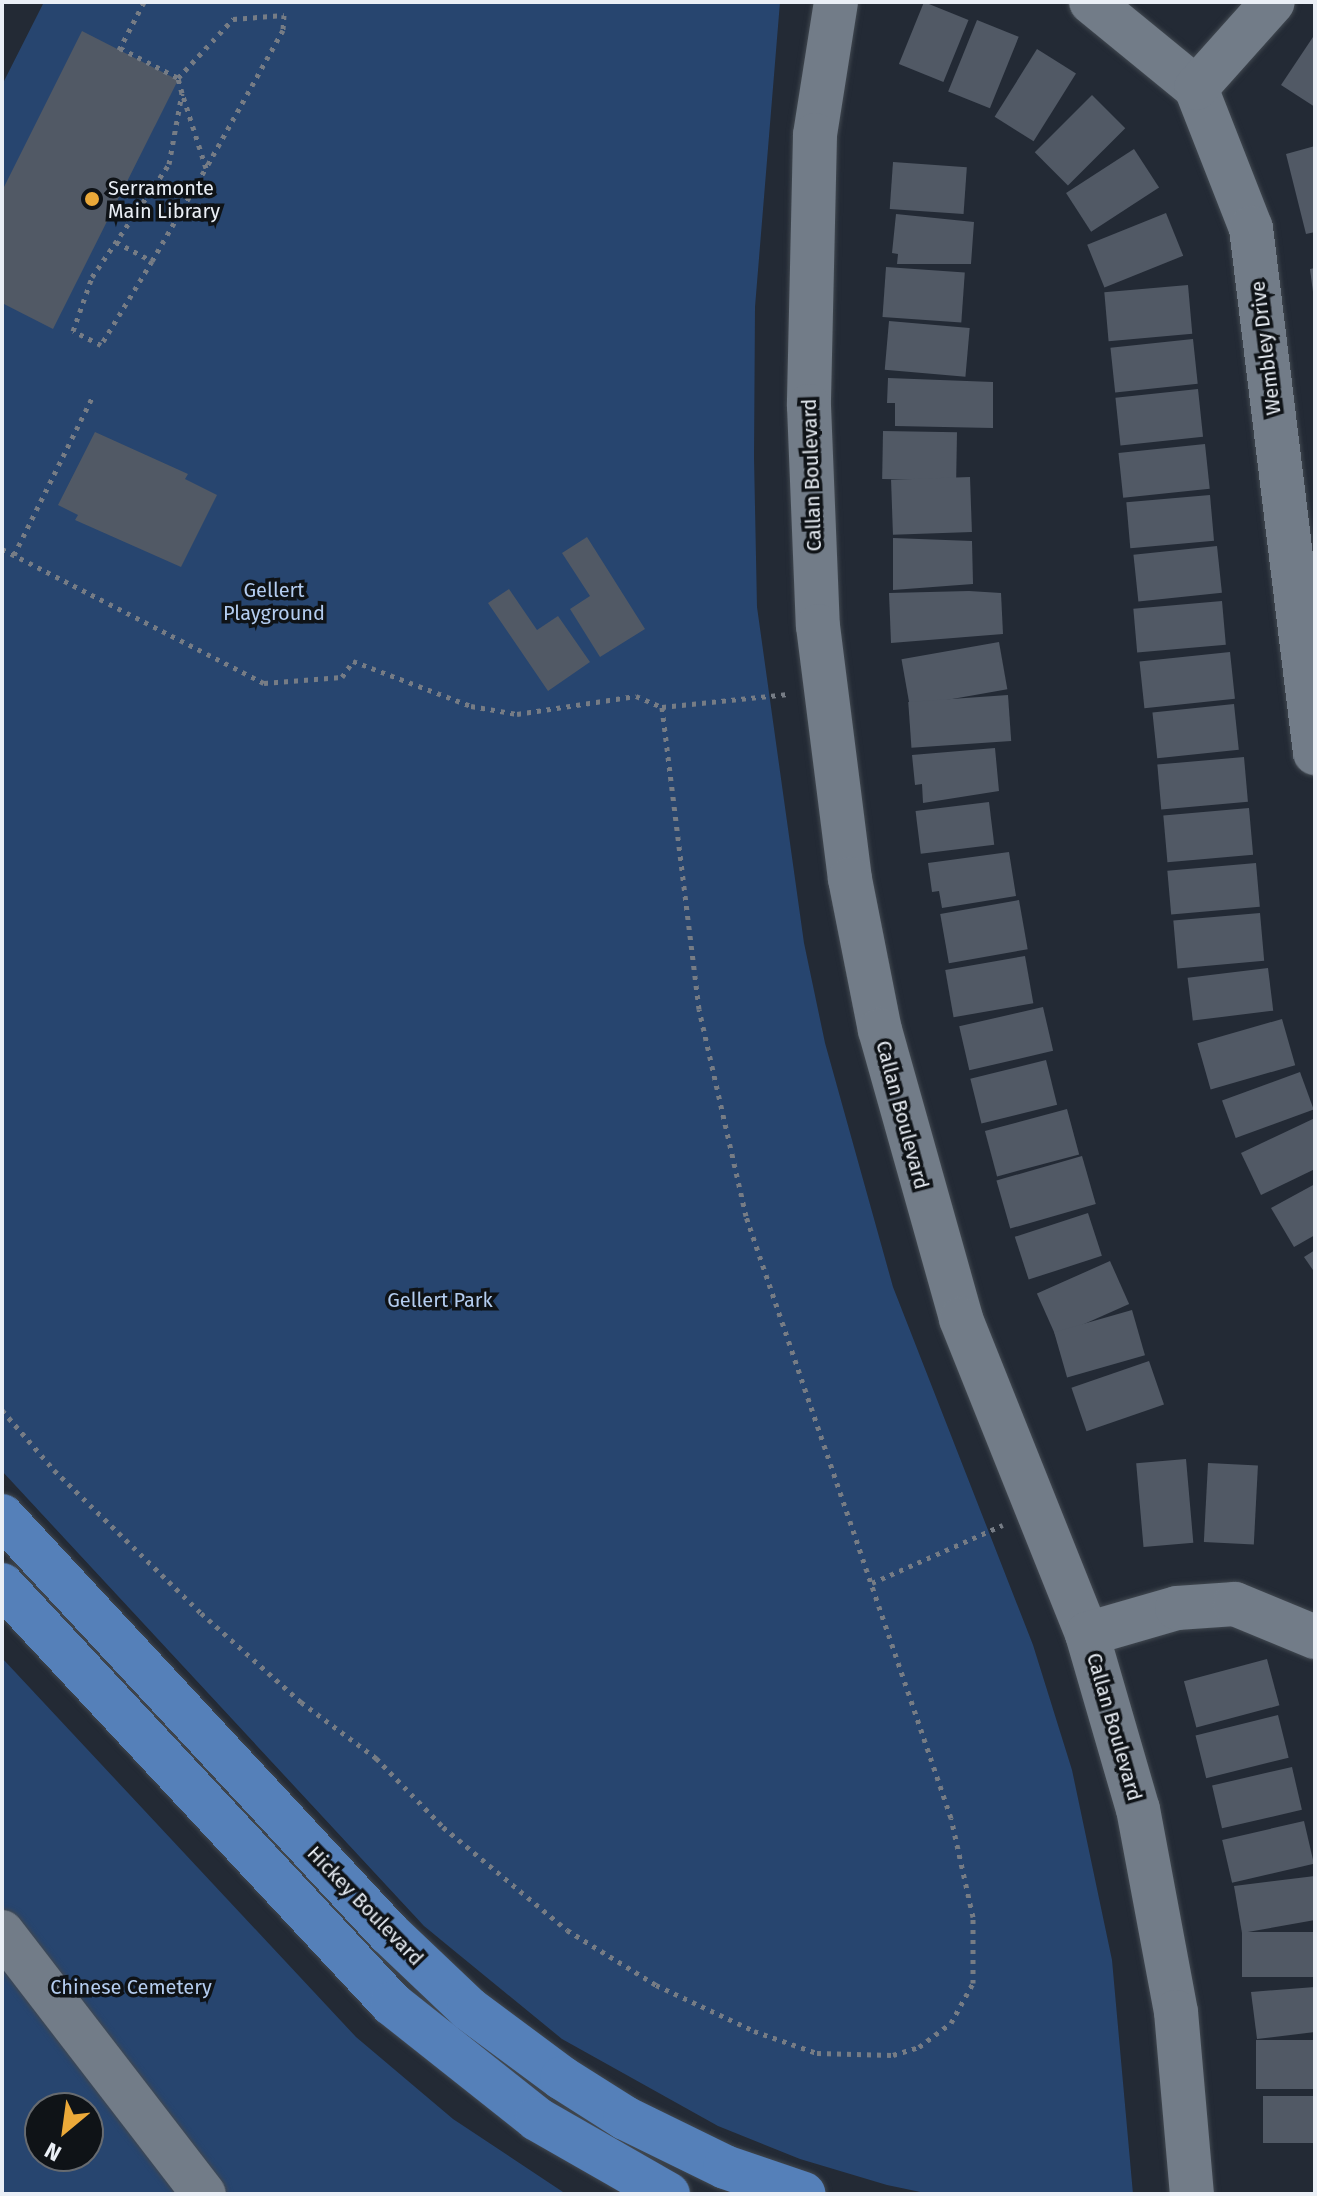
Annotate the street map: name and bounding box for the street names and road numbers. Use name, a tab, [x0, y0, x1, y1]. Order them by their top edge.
street label: Wembley Drive	[1246, 280, 1286, 416]
street label: Callan Boulevard	[797, 398, 827, 552]
street label: Callan Boulevard	[871, 1038, 933, 1192]
street label: Callan Boulevard	[1081, 1650, 1147, 1804]
street label: Hickey Boulevard	[302, 1841, 428, 1971]

